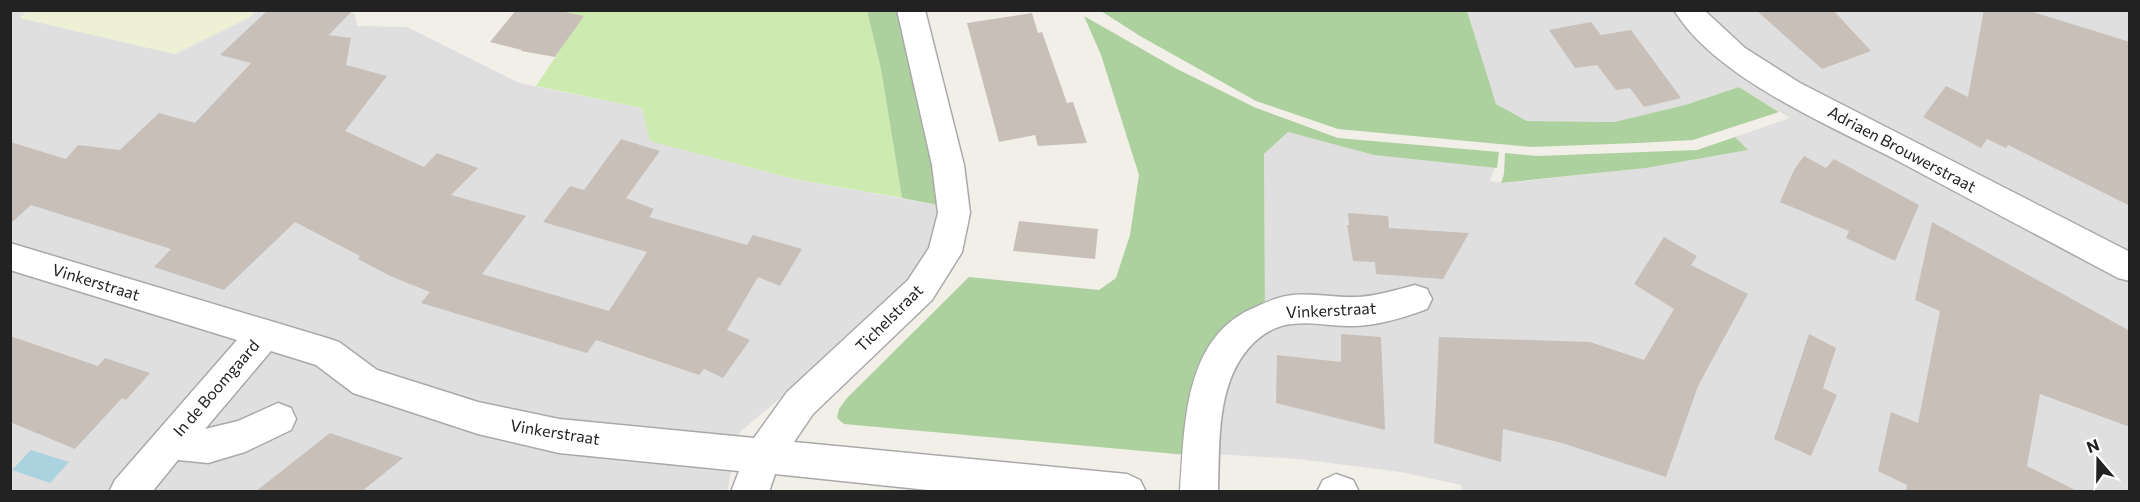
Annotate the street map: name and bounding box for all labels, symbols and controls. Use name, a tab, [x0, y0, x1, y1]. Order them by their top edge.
street label: Adriaen Brouwerstraat	[1825, 101, 1980, 196]
street label: Vinkerstraat	[50, 259, 143, 304]
street label: Tichelstraat	[851, 280, 927, 355]
street label: Vinkerstraat	[1285, 298, 1377, 321]
street label: In de Boomgaard	[169, 336, 263, 440]
street label: Vinkerstraat	[509, 415, 602, 448]
north arrow	[2068, 430, 2128, 490]
text: N	[2084, 434, 2102, 456]

